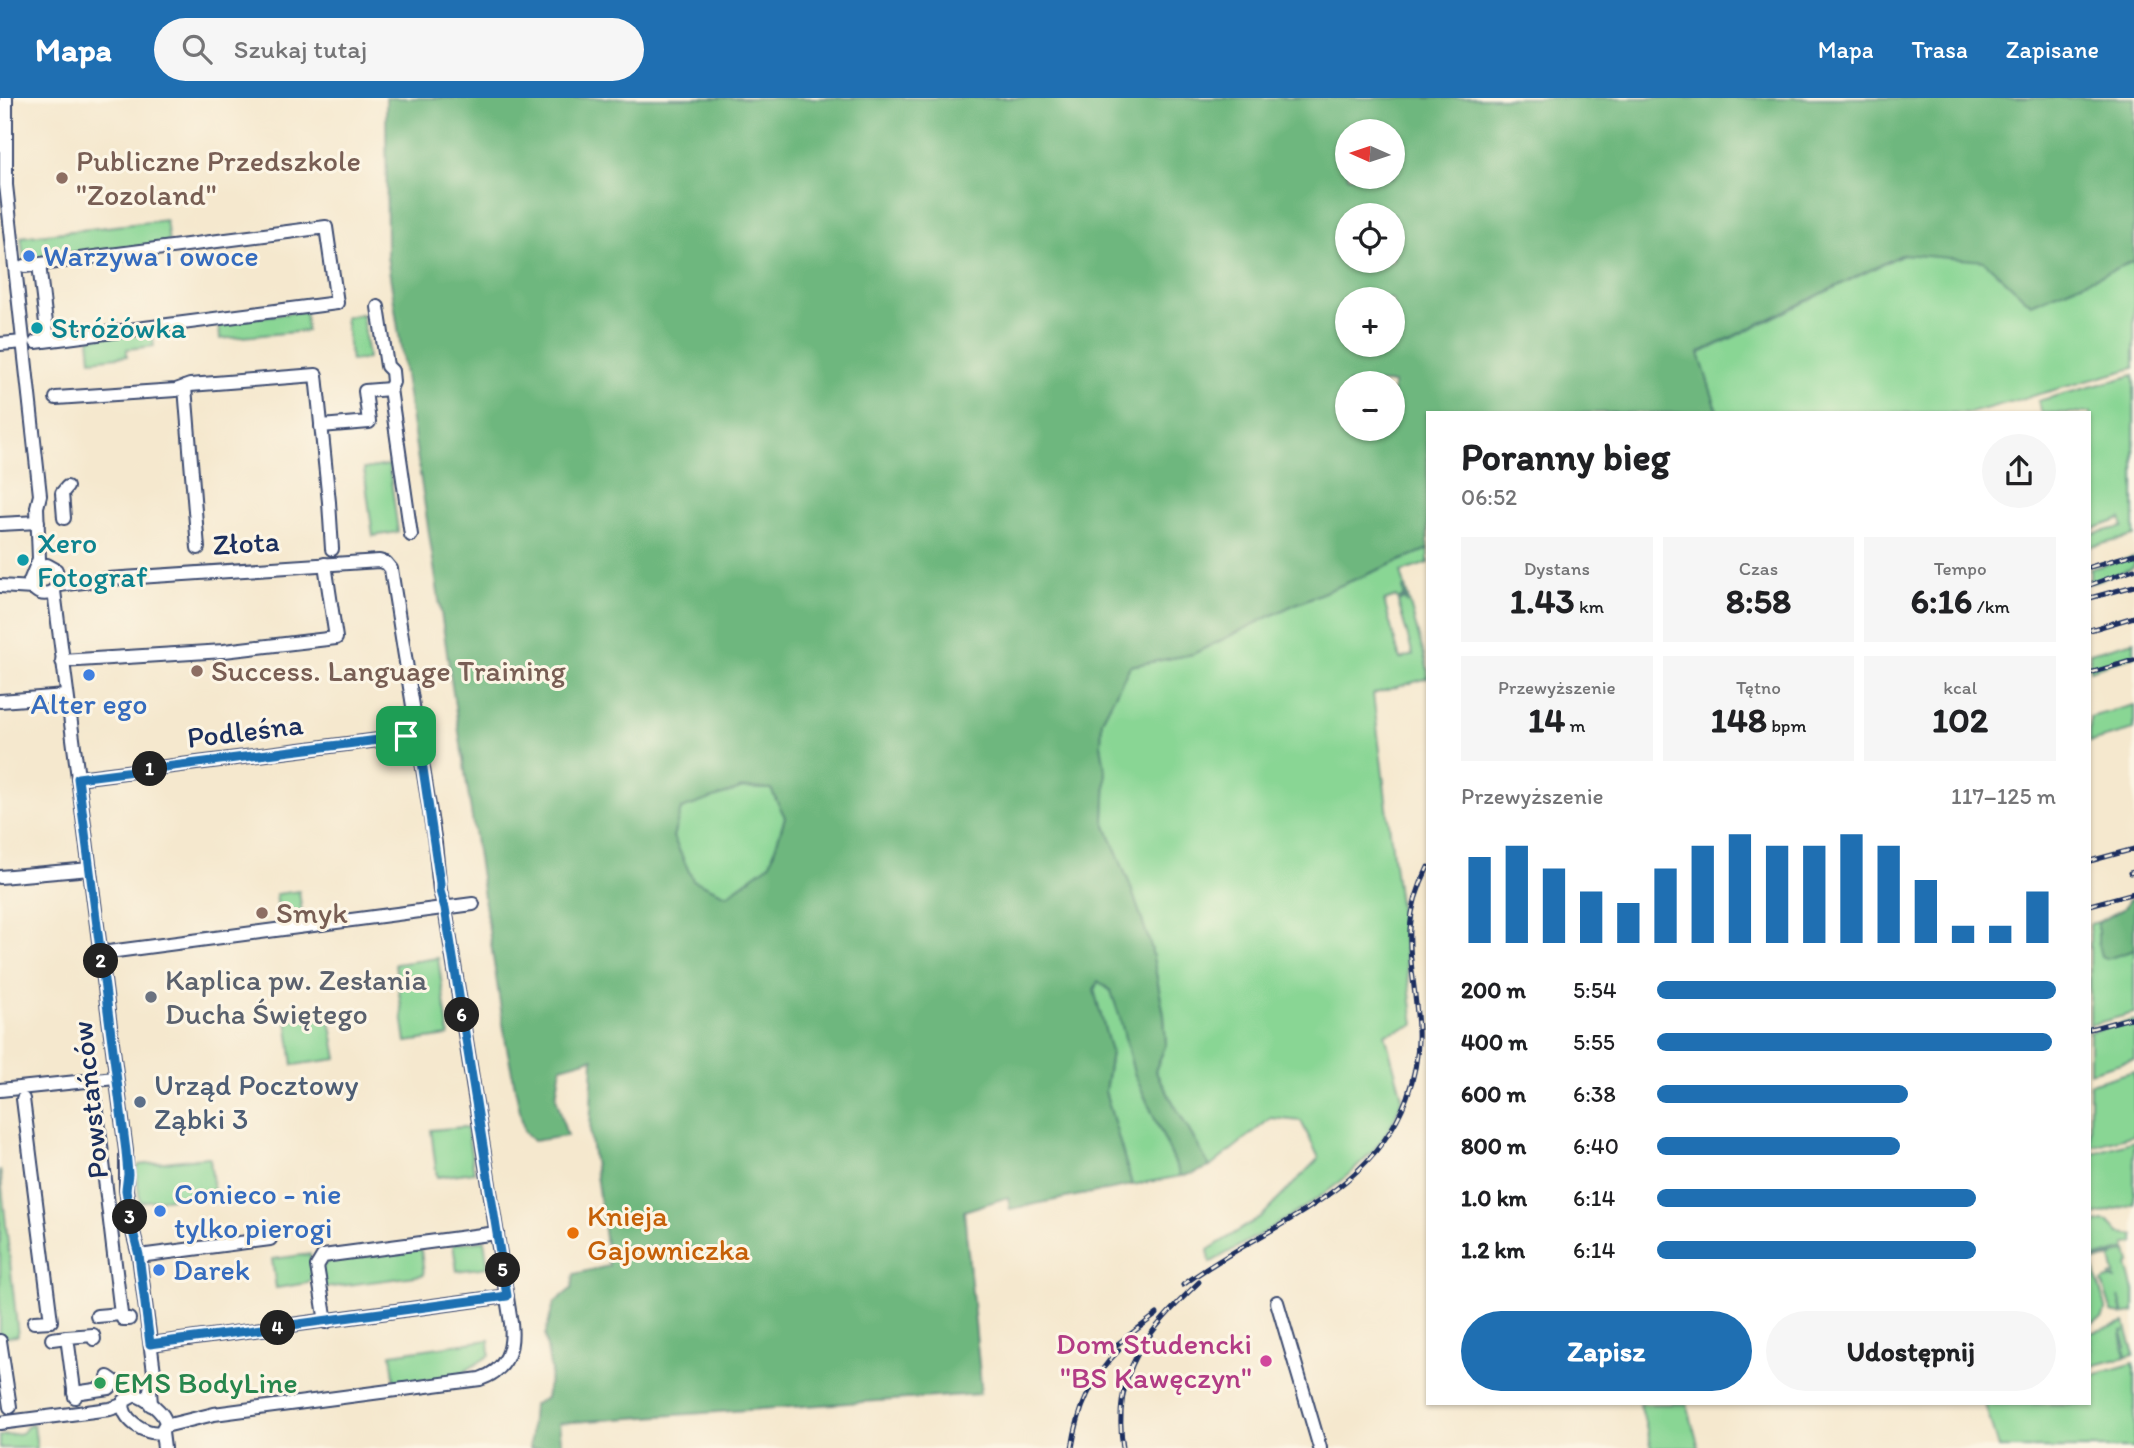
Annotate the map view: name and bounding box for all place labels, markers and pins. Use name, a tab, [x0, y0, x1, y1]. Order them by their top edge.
place label: Publiczne Przedszkole "Zozoland"	[76, 142, 361, 213]
marker: Publiczne Przedszkole "Zozoland"	[54, 170, 70, 186]
place label: Warzywa i owoce	[43, 237, 259, 274]
marker: Warzywa i owoce	[21, 248, 37, 264]
place label: Stróżówka	[51, 309, 187, 346]
marker: Stróżówka	[29, 320, 45, 336]
place label: Xero Fotograf	[37, 524, 148, 595]
marker: Xero Fotograf	[15, 552, 31, 568]
place label: Success. Language Training	[211, 652, 566, 689]
marker: Success. Language Training	[189, 663, 205, 679]
marker: Alter ego	[81, 667, 97, 683]
place label: Alter ego	[31, 685, 147, 722]
pin	[376, 706, 436, 766]
pin: 1	[132, 752, 168, 786]
place label: Smyk	[276, 894, 348, 931]
marker: Smyk	[254, 905, 270, 921]
pin: 2	[84, 944, 119, 978]
place label: Kaplica pw. Zesłania Ducha Świętego	[165, 961, 427, 1032]
marker: Kaplica pw. Zesłania Ducha Świętego	[143, 989, 159, 1005]
pin: 6	[444, 998, 480, 1032]
place label: Urząd Pocztowy Ząbki 3	[154, 1066, 358, 1137]
marker: Urząd Pocztowy Ząbki 3	[132, 1094, 148, 1110]
place label: Conieco - nie tylko pierogi	[174, 1175, 341, 1246]
place label: Knieja Gajowniczka	[587, 1197, 750, 1268]
pin: 3	[113, 1200, 148, 1234]
marker: Conieco - nie tylko pierogi	[152, 1203, 168, 1219]
marker: Knieja Gajowniczka	[565, 1225, 581, 1241]
place label: Darek	[173, 1251, 250, 1288]
pin: 5	[486, 1252, 520, 1288]
marker: Darek	[151, 1262, 167, 1278]
pin: 4	[260, 1310, 296, 1346]
place label: Dom Studencki "BS Kawęczyn"	[1056, 1325, 1252, 1396]
marker: Dom Studencki "BS Kawęczyn"	[1258, 1353, 1274, 1369]
place label: EMS BodyLine	[114, 1364, 298, 1401]
marker: EMS BodyLine	[92, 1375, 108, 1391]

